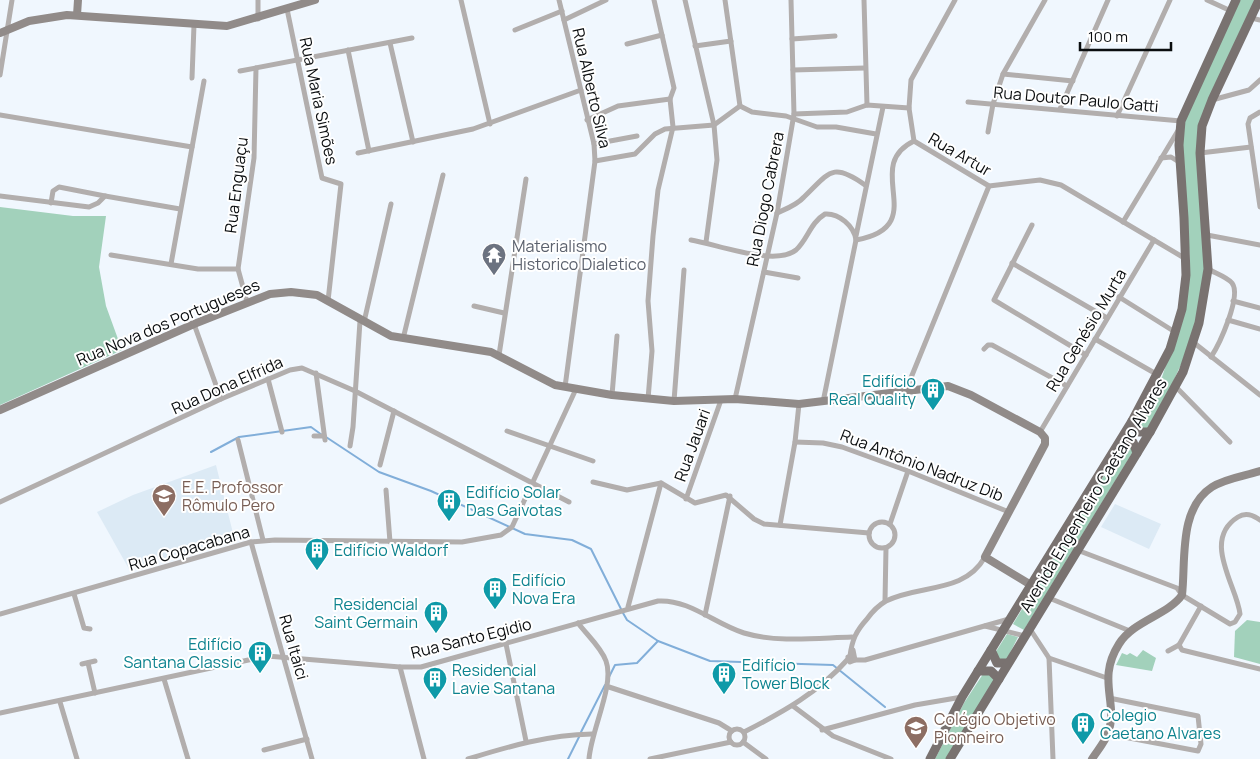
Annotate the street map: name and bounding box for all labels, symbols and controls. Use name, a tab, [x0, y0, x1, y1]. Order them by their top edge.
scale bar	[1080, 20, 1171, 52]
street label: Rua Alberto Silva	[567, 26, 617, 150]
text: 100 m	[1088, 26, 1128, 47]
street label: Rua Maria Simões	[295, 35, 343, 167]
street label: Rua Doutor Paulo Gatti	[992, 81, 1160, 117]
street label: Rua Artur	[925, 127, 996, 181]
street label: Rua Diogo Cabrera	[741, 130, 789, 268]
street label: Rua Enguaçu	[219, 136, 253, 234]
place label: Materialismo Historico Dialetico	[512, 235, 646, 275]
temple icon: Materialismo Historico Dialetico	[481, 242, 507, 276]
street label: Rua Genésio Murta	[1041, 264, 1131, 396]
street label: Rua Nova dos Portugueses	[73, 273, 263, 371]
street label: Rua Dona Elfrida	[168, 351, 286, 419]
place label: Edifício Real Quality	[829, 370, 917, 410]
street label: Avenida Engenheiro Caetano Alvares	[1014, 374, 1172, 616]
building icon: Edifício Real Quality	[920, 377, 946, 411]
street label: Rua Jauari	[669, 406, 715, 484]
street label: Rua Antônio Nadruz Dib	[837, 424, 1007, 506]
place label: E.E. Profossor Rômulo Pero	[182, 476, 283, 516]
place label: Edifício Solar Das Gaivotas	[466, 481, 562, 521]
school or university icon: E.E. Profossor Rômulo Pero	[151, 483, 177, 517]
building icon: Edifício Solar Das Gaivotas	[436, 488, 462, 522]
street label: Rua Copacabana	[126, 520, 252, 576]
building icon: Edifício Waldorf	[304, 537, 330, 571]
place label: Edifício Waldorf	[334, 539, 449, 561]
place label: Edifício Nova Era	[512, 569, 575, 609]
building icon: Edifício Nova Era	[482, 576, 508, 610]
place label: Residencial Saint Germain	[314, 593, 418, 633]
building icon: Residencial Saint Germain	[423, 600, 449, 634]
street label: Rua Itaici	[274, 612, 314, 682]
street label: Rua Santo Egidio	[408, 612, 534, 664]
place label: Edifício Santana Classic	[123, 633, 242, 673]
building icon: Edifício Santana Classic	[247, 640, 273, 674]
place label: Edifício Tower Block	[742, 654, 831, 694]
place label: Residencial Lavie Santana	[452, 659, 555, 699]
building icon: Edifício Tower Block	[711, 661, 737, 695]
building icon: Residencial Lavie Santana	[422, 666, 448, 700]
place label: Colegio Caetano Alvares	[1100, 704, 1221, 744]
place label: Colégio Objetivo Pionneiro	[934, 708, 1056, 748]
building icon: Colegio Caetano Alvares	[1070, 711, 1096, 745]
school or university icon: Colégio Objetivo Pionneiro	[903, 715, 929, 749]

